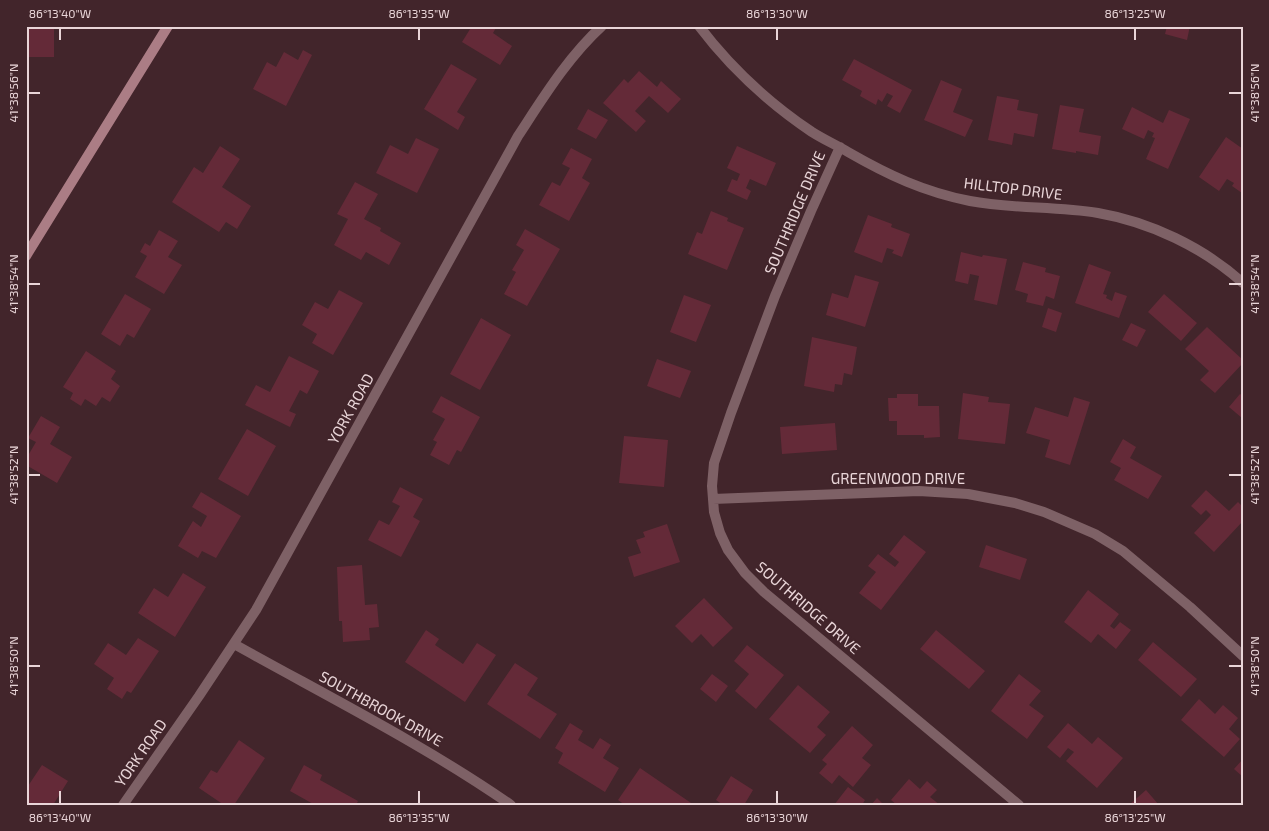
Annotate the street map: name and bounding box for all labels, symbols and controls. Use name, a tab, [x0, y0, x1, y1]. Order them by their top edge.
text: 86°13'40"W	[29, 6, 91, 20]
text: 86°13'35"W	[388, 6, 450, 20]
text: 86°13'30"W	[746, 6, 808, 20]
text: 86°13'25"W	[1104, 6, 1166, 20]
text: 41°38'56"N	[6, 64, 20, 122]
text: 41°38'56"N	[1247, 64, 1261, 122]
street label: SOUTHRIDGE DRIVE	[760, 148, 828, 277]
street label: HILLTOP DRIVE	[963, 173, 1063, 203]
text: 41°38'54"N	[6, 254, 20, 314]
text: 41°38'54"N	[1247, 254, 1261, 314]
street label: YORK ROAD	[323, 370, 377, 447]
text: 41°38'52"N	[6, 446, 20, 504]
text: 41°38'52"N	[1247, 446, 1261, 504]
street label: GREENWOOD DRIVE	[831, 469, 965, 487]
street label: SOUTHRIDGE DRIVE	[753, 557, 864, 657]
text: 41°38'50"N	[6, 636, 20, 696]
text: 41°38'50"N	[1247, 636, 1261, 696]
street label: SOUTHBROOK DRIVE	[317, 667, 446, 750]
street label: YORK ROAD	[110, 715, 170, 790]
text: 86°13'40"W	[29, 810, 91, 824]
text: 86°13'35"W	[388, 810, 450, 824]
text: 86°13'30"W	[746, 810, 808, 824]
text: 86°13'25"W	[1104, 810, 1166, 824]

